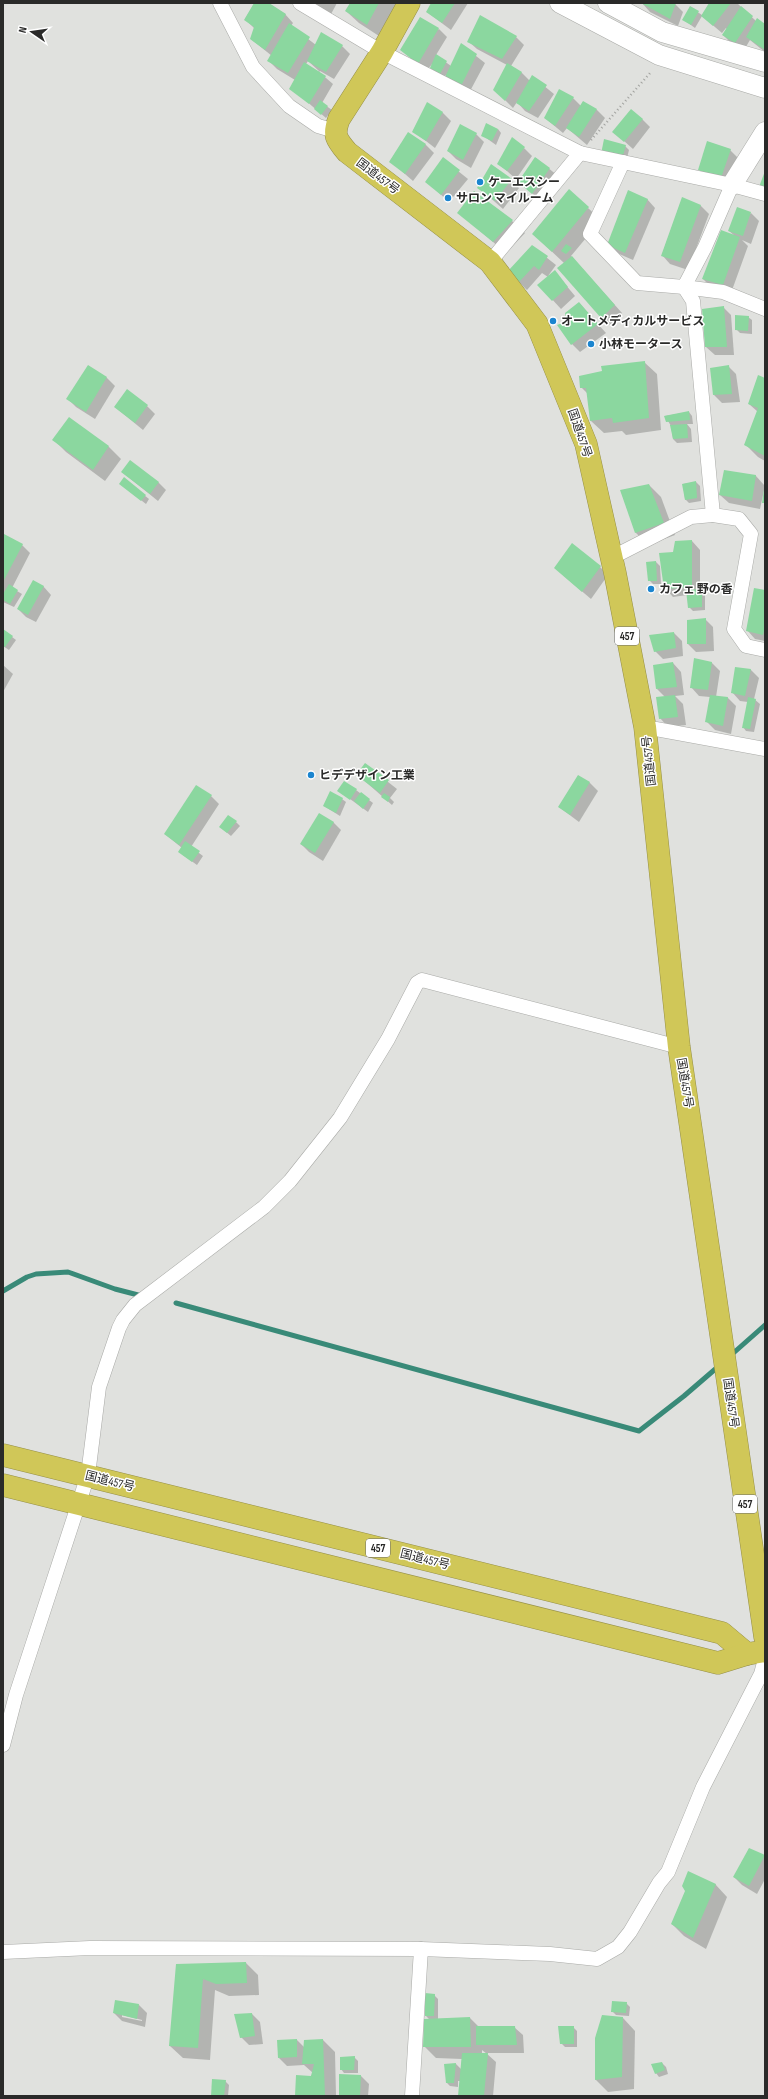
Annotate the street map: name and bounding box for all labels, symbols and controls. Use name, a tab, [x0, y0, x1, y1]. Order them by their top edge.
north arrow	[12, 12, 52, 52]
text: N	[16, 25, 30, 34]
street label: 国道457号	[353, 155, 402, 198]
place label: ケーエスシー	[488, 175, 560, 190]
marker: ケーエスシー	[475, 177, 485, 187]
place label: サロン マイルーム	[456, 191, 554, 206]
marker: サロン マイルーム	[443, 193, 453, 203]
place label: オートメディカルサービス	[561, 314, 704, 329]
marker: オートメディカルサービス	[548, 316, 558, 326]
place label: 小林モータース	[599, 337, 682, 352]
marker: 小林モータース	[586, 339, 596, 349]
street label: 国道457号	[564, 407, 595, 460]
place label: カフェ 野の香	[659, 582, 733, 597]
marker: カフェ 野の香	[646, 584, 656, 594]
road number: 457	[615, 627, 639, 645]
street label: 国道457号	[639, 735, 660, 787]
place label: ヒデデザイン工業	[319, 768, 415, 783]
marker: ヒデデザイン工業	[306, 770, 316, 780]
street label: 国道457号	[673, 1057, 696, 1109]
street label: 国道457号	[720, 1377, 741, 1429]
street label: 国道457号	[84, 1468, 136, 1495]
road number: 457	[733, 1495, 757, 1513]
road number: 457	[366, 1539, 390, 1557]
street label: 国道457号	[399, 1546, 451, 1573]

